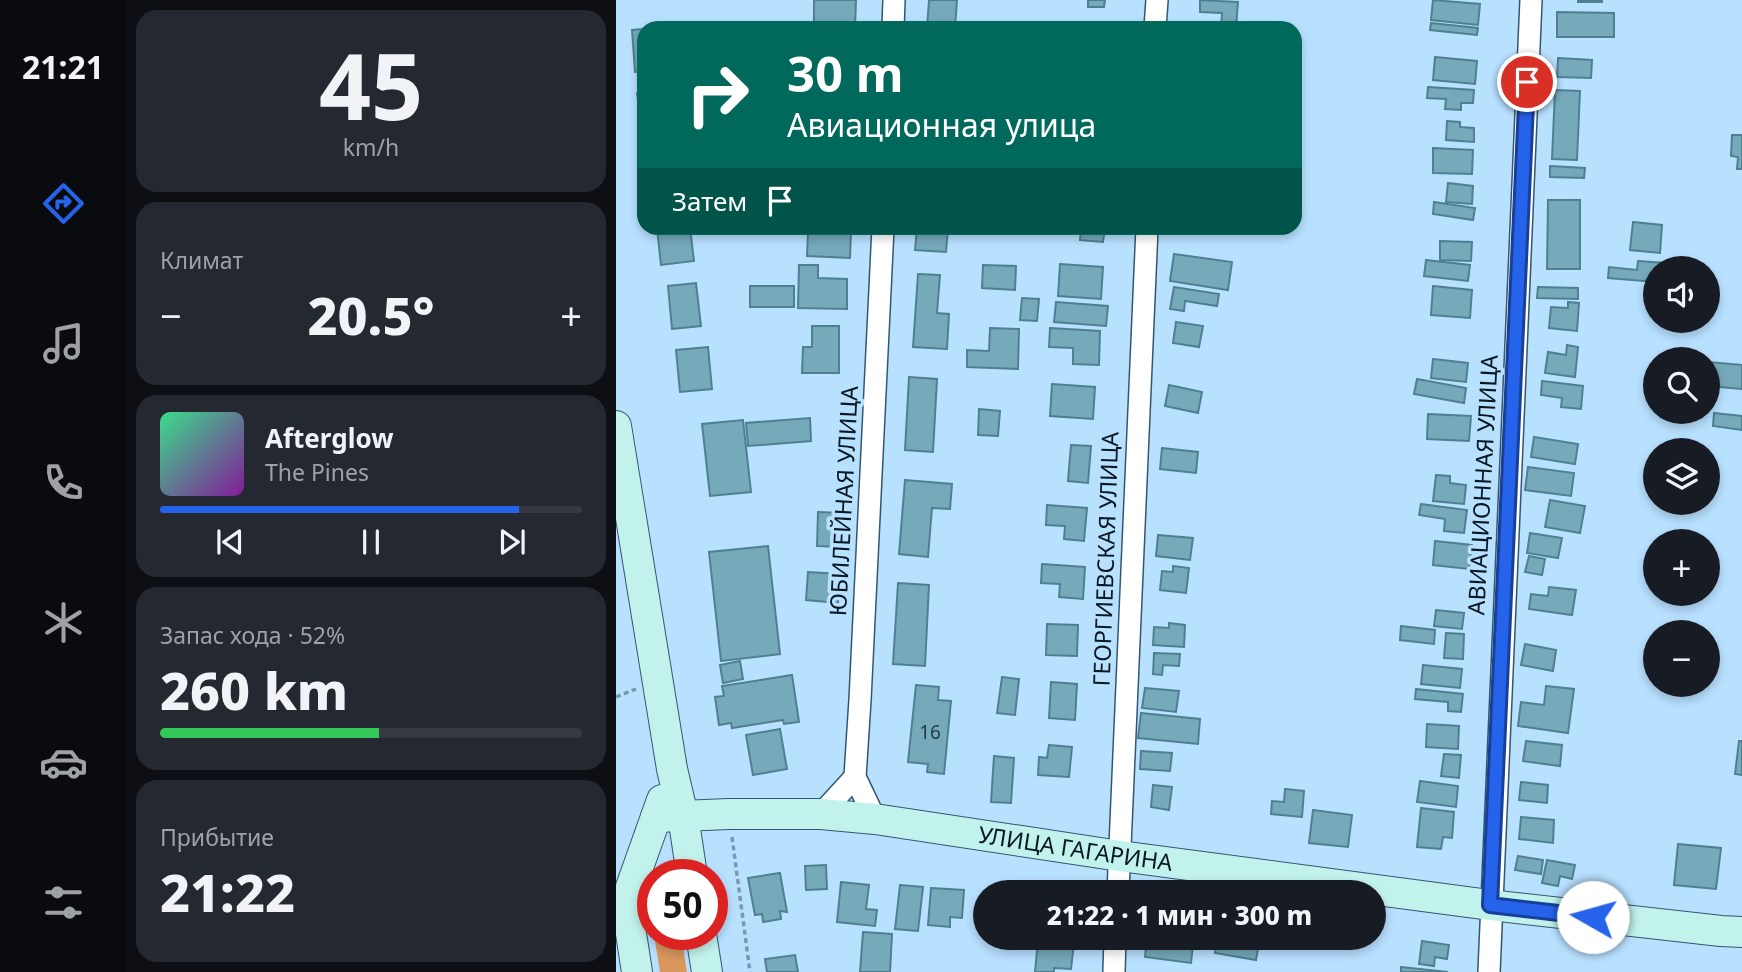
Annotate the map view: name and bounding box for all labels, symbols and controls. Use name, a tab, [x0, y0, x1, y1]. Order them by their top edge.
text: 45	[319, 23, 423, 147]
text: 30 m	[787, 40, 904, 106]
text: 21:21	[22, 45, 104, 88]
icon: right	[672, 49, 763, 140]
pin	[1497, 52, 1557, 112]
icon: arrive	[1508, 63, 1546, 101]
text: Авиационная улица	[787, 103, 1096, 146]
text: km/h	[343, 131, 399, 163]
icon: directions	[39, 179, 88, 228]
icon: arrive	[761, 182, 799, 220]
text: Затем	[672, 183, 747, 219]
text: Климат	[160, 244, 243, 276]
map controls	[1643, 256, 1720, 697]
button: sound	[1643, 256, 1720, 333]
text: 20.5°	[308, 279, 434, 350]
text: −	[160, 289, 182, 341]
text: +	[560, 289, 582, 341]
icon: music	[39, 319, 88, 368]
button: search	[1643, 347, 1720, 424]
street label: АВИАЦИОННАЯ УЛИЦА	[1459, 354, 1505, 616]
street label: ЮБИЛЕЙНАЯ УЛИЦА	[821, 385, 865, 617]
text: Afterglow	[265, 420, 393, 456]
street label: ГЕОРГИЕВСКАЯ УЛИЦА	[1085, 431, 1125, 687]
button: layers	[1643, 438, 1720, 515]
text: The Pines	[265, 456, 369, 488]
icon: phone	[39, 458, 88, 507]
icon: previous	[211, 523, 249, 561]
icon: pause	[352, 523, 390, 561]
icon: next	[493, 523, 531, 561]
button: +	[1643, 529, 1720, 606]
icon: climate	[39, 598, 88, 647]
text: Запас хода · 52%	[160, 619, 345, 651]
button: −	[1643, 620, 1720, 697]
text: 260 km	[160, 654, 348, 725]
house number: 16	[919, 719, 941, 745]
icon: car	[39, 738, 88, 787]
street label: УЛИЦА ГАГАРИНА	[976, 818, 1175, 878]
text: Прибытие	[160, 821, 274, 853]
text: 21:22	[160, 856, 295, 927]
speed limit sign: 50	[637, 859, 728, 950]
icon: filters	[39, 878, 88, 927]
position arrow	[1556, 880, 1630, 954]
text: 21:22 · 1 мин · 300 m	[1047, 897, 1312, 933]

